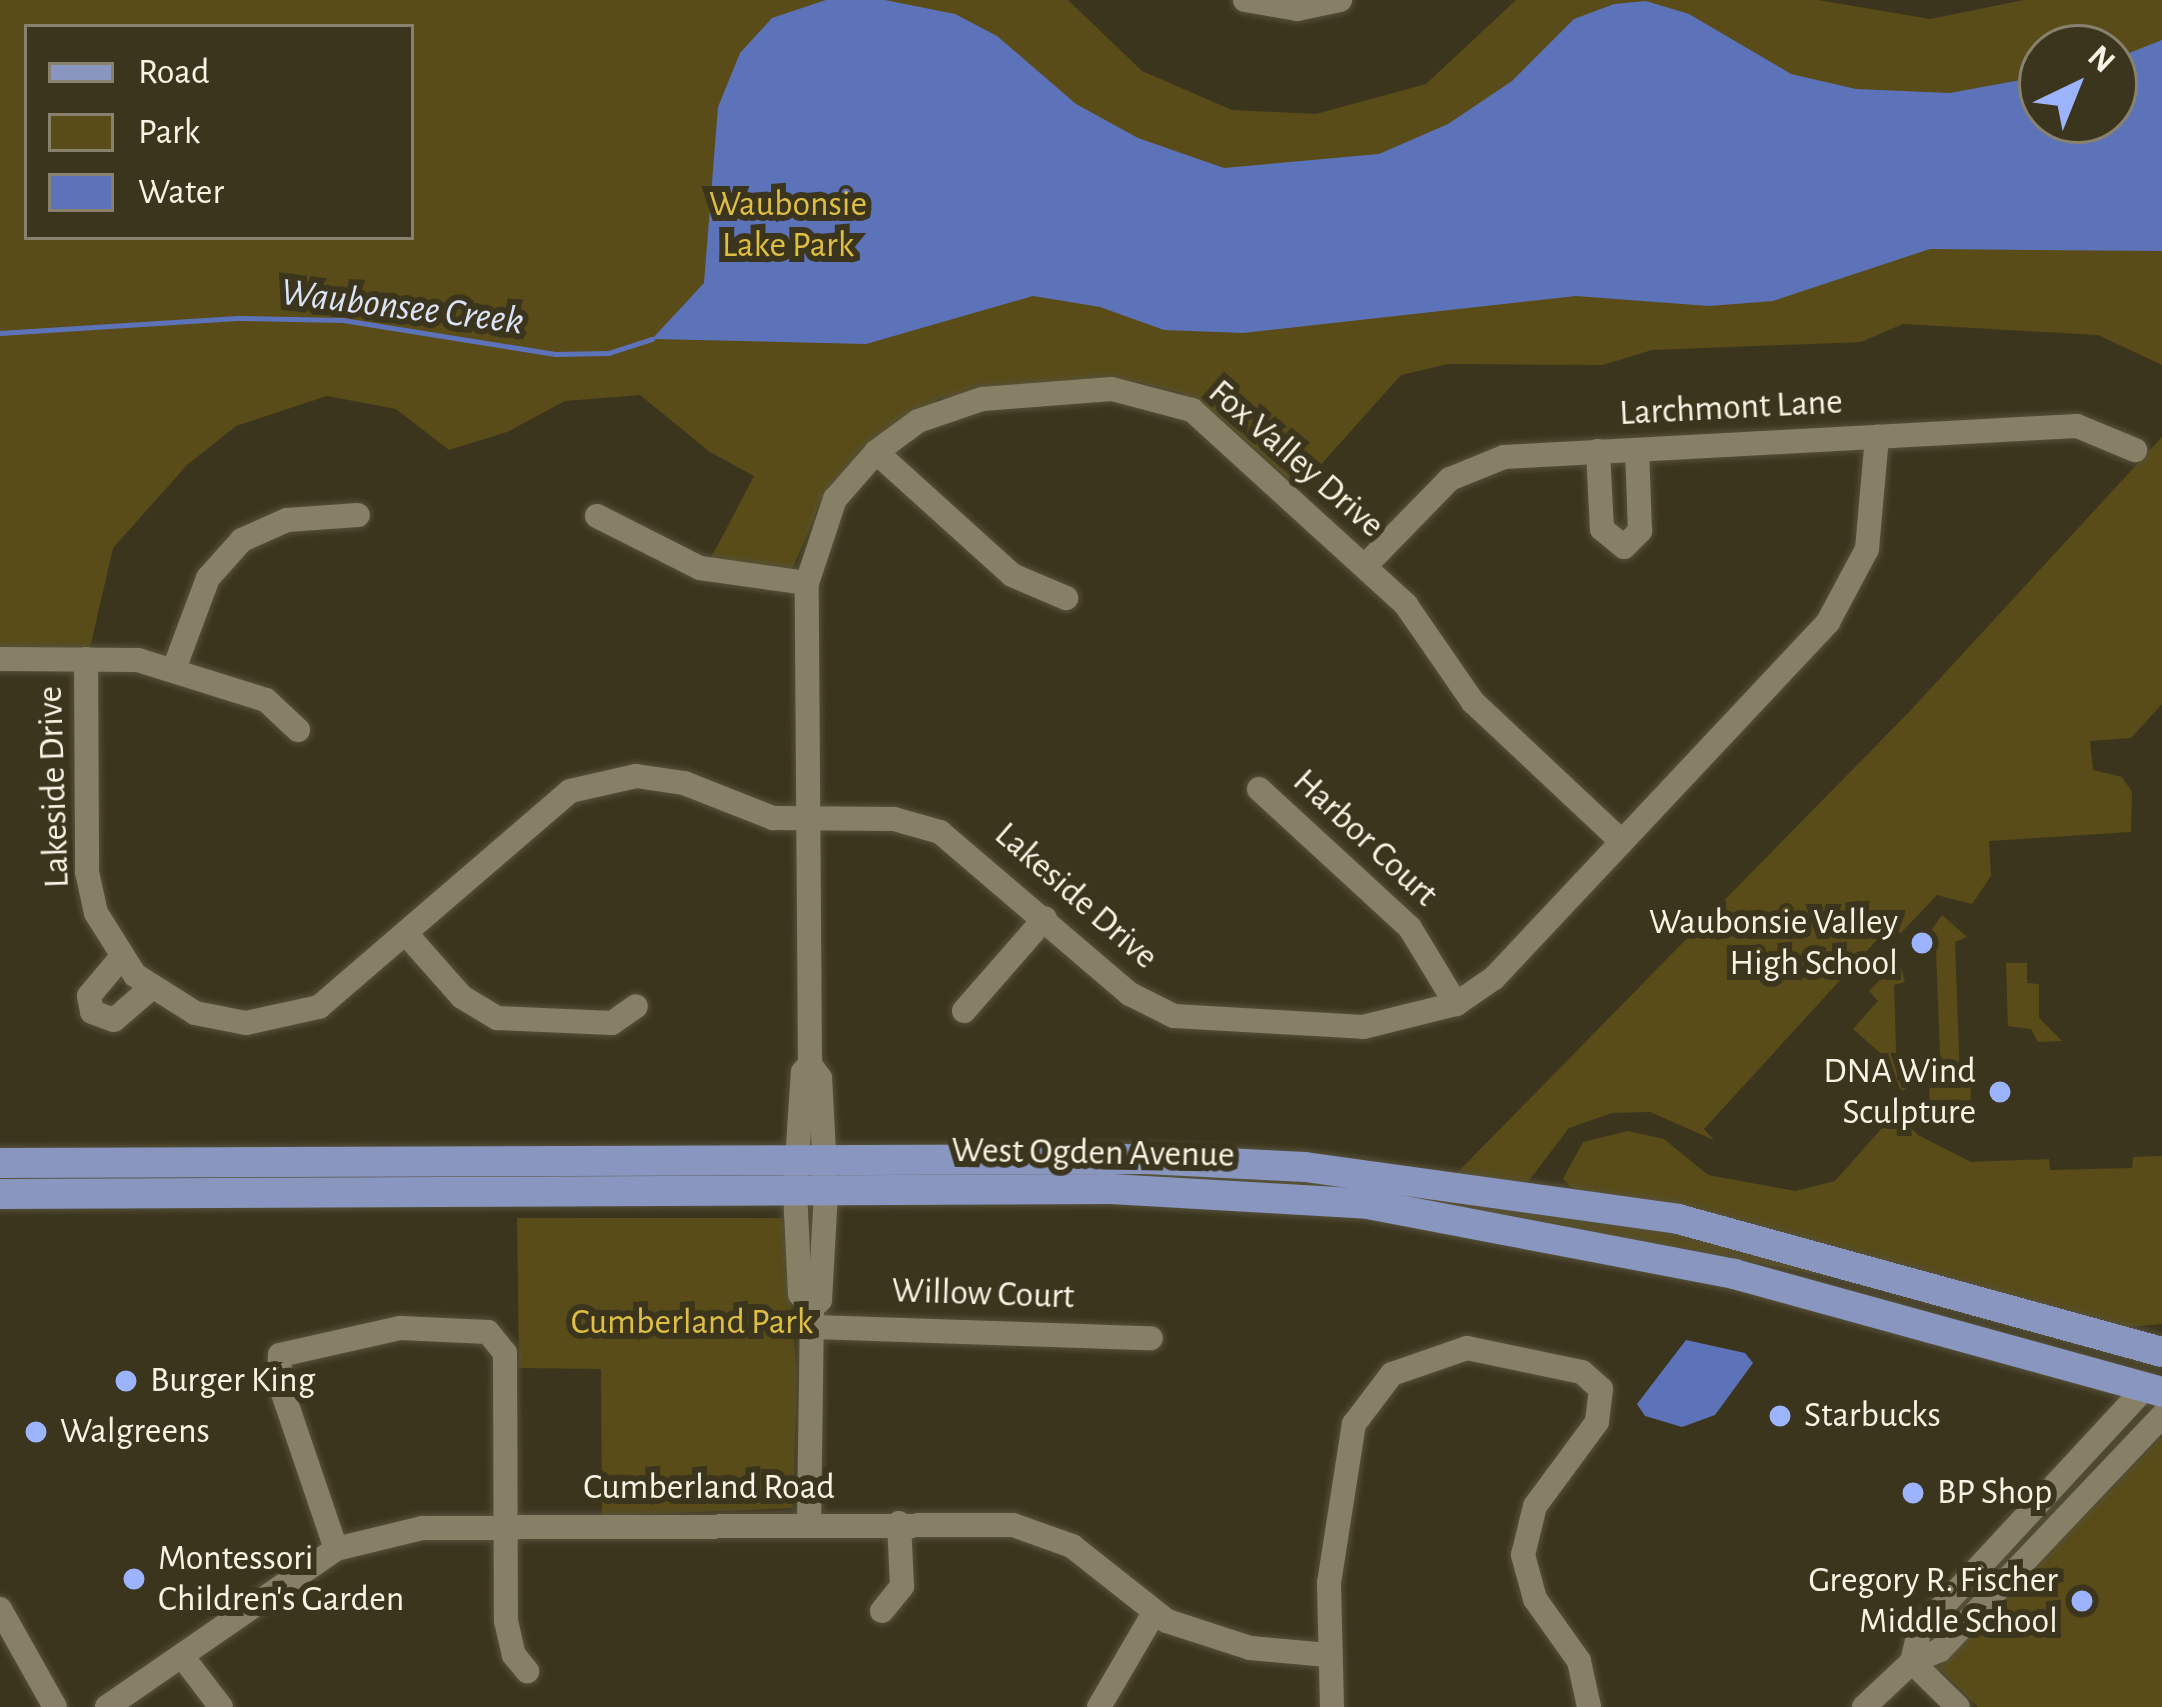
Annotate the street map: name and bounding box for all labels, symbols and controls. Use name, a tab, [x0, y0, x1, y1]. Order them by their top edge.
legend	[24, 24, 414, 240]
north arrow	[2018, 24, 2138, 144]
text: N	[2081, 40, 2120, 79]
text: Road	[138, 54, 210, 90]
text: Park	[138, 114, 200, 150]
text: Water	[138, 174, 224, 210]
park label: Waubonsie Lake Park	[709, 182, 867, 267]
water label: Waubonsee Creek	[278, 270, 526, 346]
street label: Fox Valley Drive	[1199, 371, 1393, 547]
street label: Larchmont Lane	[1618, 381, 1844, 435]
street label: Lakeside Drive	[29, 685, 79, 889]
street label: Harbor Court	[1284, 760, 1446, 916]
street label: Lakeside Drive	[986, 813, 1166, 979]
place label: Waubonsie Valley High School	[1649, 900, 1898, 985]
marker: Waubonsie Valley High School	[1909, 930, 1935, 956]
place label: DNA Wind Sculpture	[1823, 1049, 1976, 1134]
marker: DNA Wind Sculpture	[1987, 1079, 2013, 1105]
street label: West Ogden Avenue	[951, 1129, 1235, 1177]
street label: Willow Court	[891, 1269, 1075, 1319]
park label: Cumberland Park	[571, 1301, 813, 1345]
place label: Burger King	[150, 1359, 315, 1403]
marker: Burger King	[113, 1368, 139, 1394]
place label: Starbucks	[1804, 1394, 1941, 1438]
marker: Starbucks	[1767, 1403, 1793, 1429]
place label: Walgreens	[60, 1410, 210, 1454]
marker: Walgreens	[23, 1419, 49, 1445]
street label: Cumberland Road	[583, 1466, 835, 1510]
place label: BP Shop	[1937, 1471, 2052, 1515]
marker: BP Shop	[1900, 1480, 1926, 1506]
place label: Montessori Children's Garden	[158, 1536, 404, 1621]
place label: Gregory R. Fischer Middle School	[1808, 1558, 2058, 1643]
marker: Montessori Children's Garden	[121, 1566, 147, 1592]
marker: Gregory R. Fischer Middle School	[2069, 1588, 2095, 1614]

